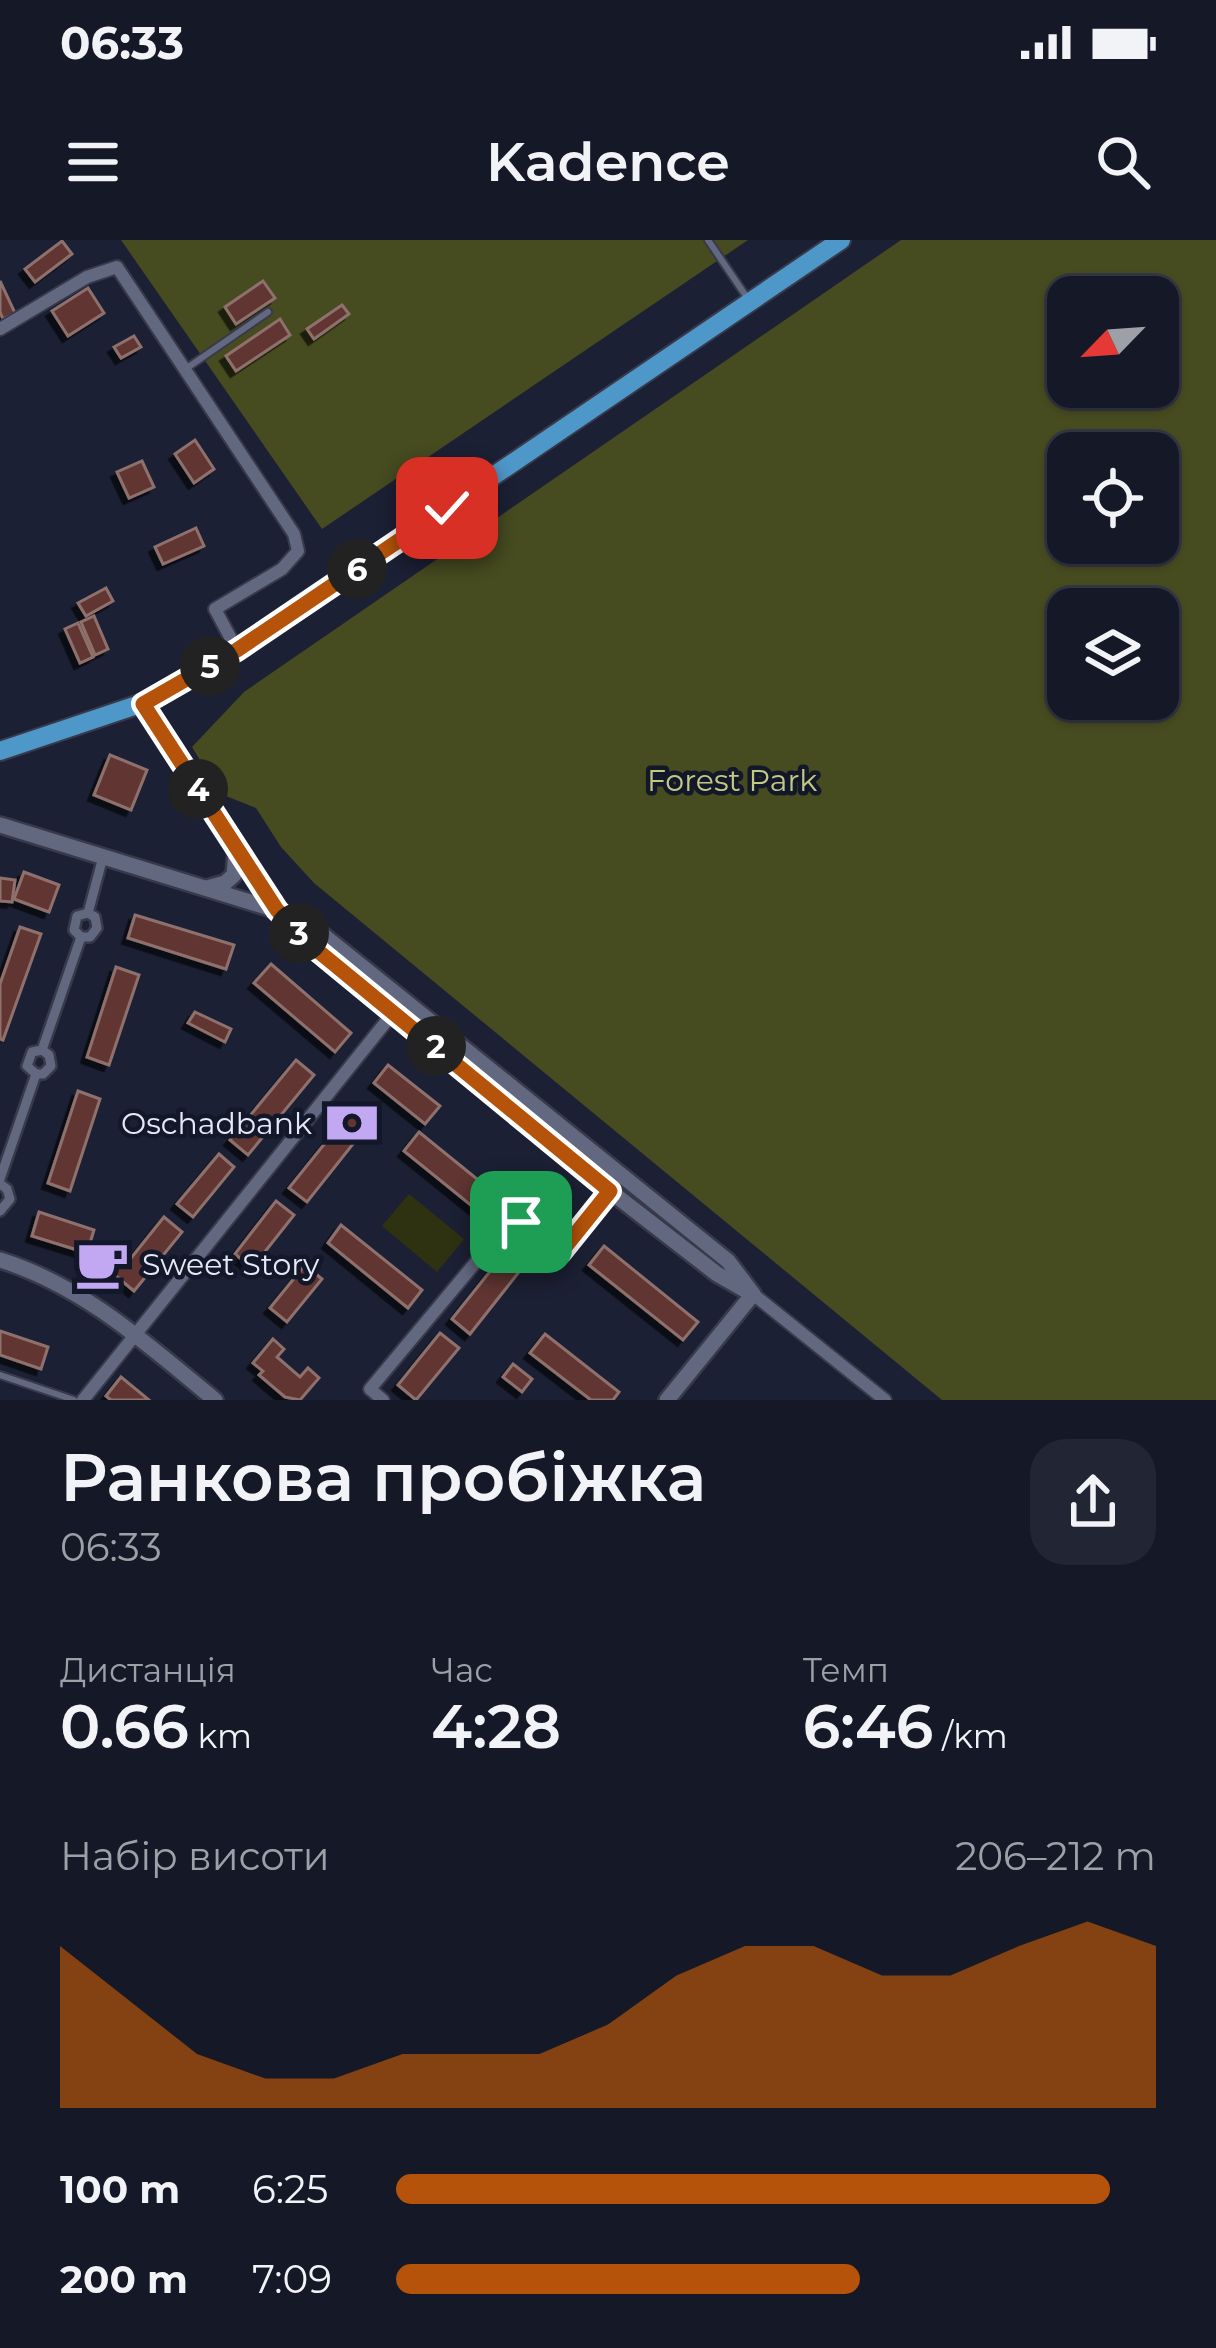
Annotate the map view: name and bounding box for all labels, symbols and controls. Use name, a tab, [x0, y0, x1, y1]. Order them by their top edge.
text: 06:33	[60, 15, 184, 70]
icon: menu	[60, 129, 126, 195]
text: Kadence	[486, 129, 730, 195]
icon: search	[1090, 129, 1156, 195]
north arrow	[1047, 276, 1179, 408]
map controls	[1047, 276, 1179, 720]
button: locate	[1047, 432, 1179, 564]
pin	[396, 457, 498, 559]
icon: check	[414, 475, 480, 541]
pin: 6	[327, 539, 387, 599]
text: 6	[346, 549, 368, 589]
button: layers	[1047, 588, 1179, 720]
pin: 5	[180, 636, 240, 696]
text: 5	[200, 646, 220, 686]
pin: 4	[168, 759, 228, 819]
park label: Forest Park	[647, 762, 817, 799]
text: 4	[187, 769, 209, 809]
pin: 3	[269, 903, 329, 963]
text: 3	[289, 913, 309, 953]
pin: 2	[406, 1016, 466, 1076]
text: 2	[426, 1026, 446, 1066]
bank icon: Oschadbank	[323, 1094, 381, 1152]
place label: Oschadbank	[121, 1105, 312, 1142]
pin	[470, 1171, 572, 1273]
icon: arrive	[488, 1189, 554, 1255]
cafe icon: Sweet Story	[73, 1235, 131, 1293]
place label: Sweet Story	[142, 1246, 320, 1283]
text: Ранкова пробіжка	[60, 1437, 706, 1518]
button: share	[1030, 1439, 1156, 1565]
text: 06:33	[60, 1523, 162, 1571]
text: Дистанція	[60, 1650, 236, 1690]
text: Час	[431, 1650, 493, 1690]
text: Темп	[803, 1650, 889, 1690]
text: 0.66	[60, 1690, 189, 1763]
text: 4:28	[431, 1690, 561, 1763]
text: 6:46	[803, 1690, 933, 1763]
text: km	[189, 1716, 252, 1756]
text: /km	[933, 1716, 1008, 1756]
text: Набір висоти	[60, 1832, 330, 1880]
text: 206–212 m	[955, 1832, 1156, 1880]
text: 100 m	[60, 2165, 180, 2213]
text: 6:25	[252, 2165, 328, 2213]
text: 200 m	[60, 2255, 188, 2303]
text: 7:09	[252, 2255, 332, 2303]

